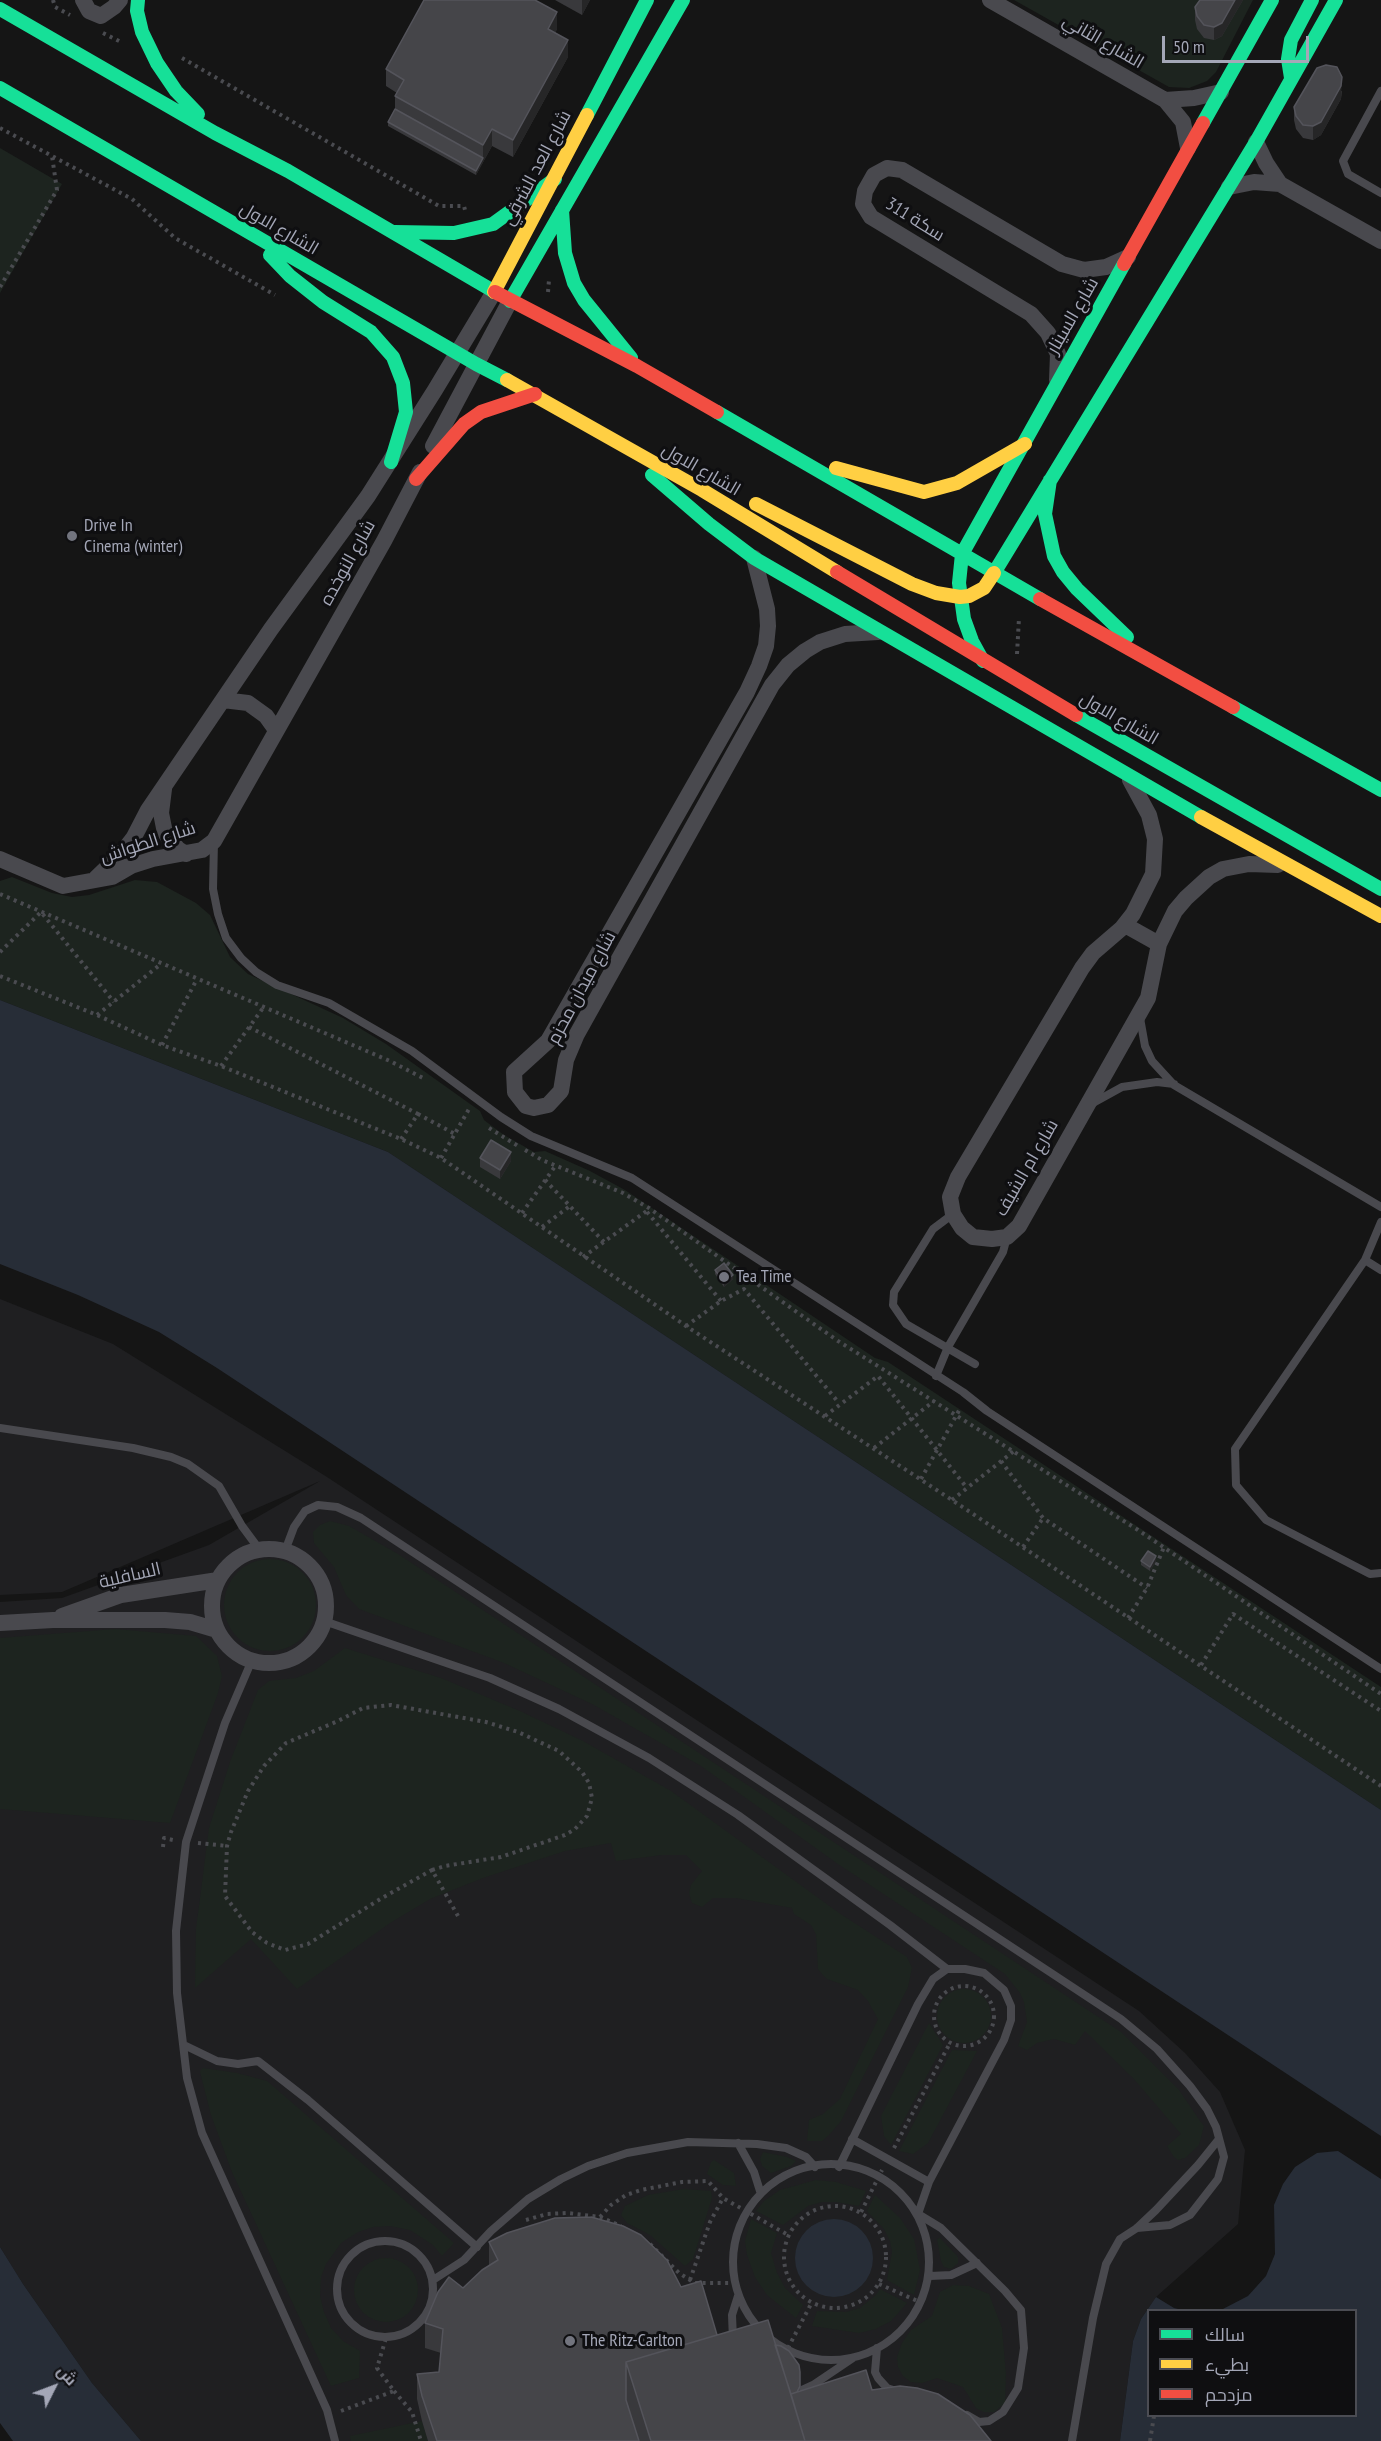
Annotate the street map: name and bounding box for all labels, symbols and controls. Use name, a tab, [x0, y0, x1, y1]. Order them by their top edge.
street label: الشارع الثاني	[1059, 10, 1147, 74]
scale bar	[1165, 24, 1312, 62]
text: 50 m	[1173, 35, 1205, 58]
street label: شارع العد الشرقي	[498, 107, 576, 229]
street label: سكة 311	[882, 194, 948, 246]
street label: الشارع الاول	[236, 198, 322, 260]
street label: شارع السينار	[1043, 274, 1103, 358]
street label: الشارع الاول	[658, 439, 744, 501]
place label: Drive In Cinema (winter)	[84, 515, 182, 558]
street label: شارع النوخده	[316, 517, 380, 609]
marker: Drive In Cinema (winter)	[65, 529, 79, 543]
street label: الشارع الاول	[1076, 688, 1162, 750]
street label: شارع الطواش	[98, 817, 198, 869]
street label: شارع ميدان محزم	[543, 928, 621, 1048]
street label: شارع ام الشيف	[991, 1116, 1063, 1220]
place label: Tea Time	[736, 1266, 792, 1288]
marker: Tea Time	[717, 1270, 731, 1284]
street label: السافلية	[97, 1558, 163, 1594]
legend	[1147, 2309, 1357, 2417]
text: سالك	[1205, 2323, 1245, 2346]
place label: The Ritz-Carlton	[582, 2330, 683, 2352]
marker: The Ritz-Carlton	[563, 2334, 577, 2348]
text: بطيء	[1205, 2353, 1249, 2376]
north arrow	[24, 2357, 84, 2417]
text: ش	[53, 2361, 82, 2389]
text: مزدحم	[1205, 2383, 1253, 2406]

